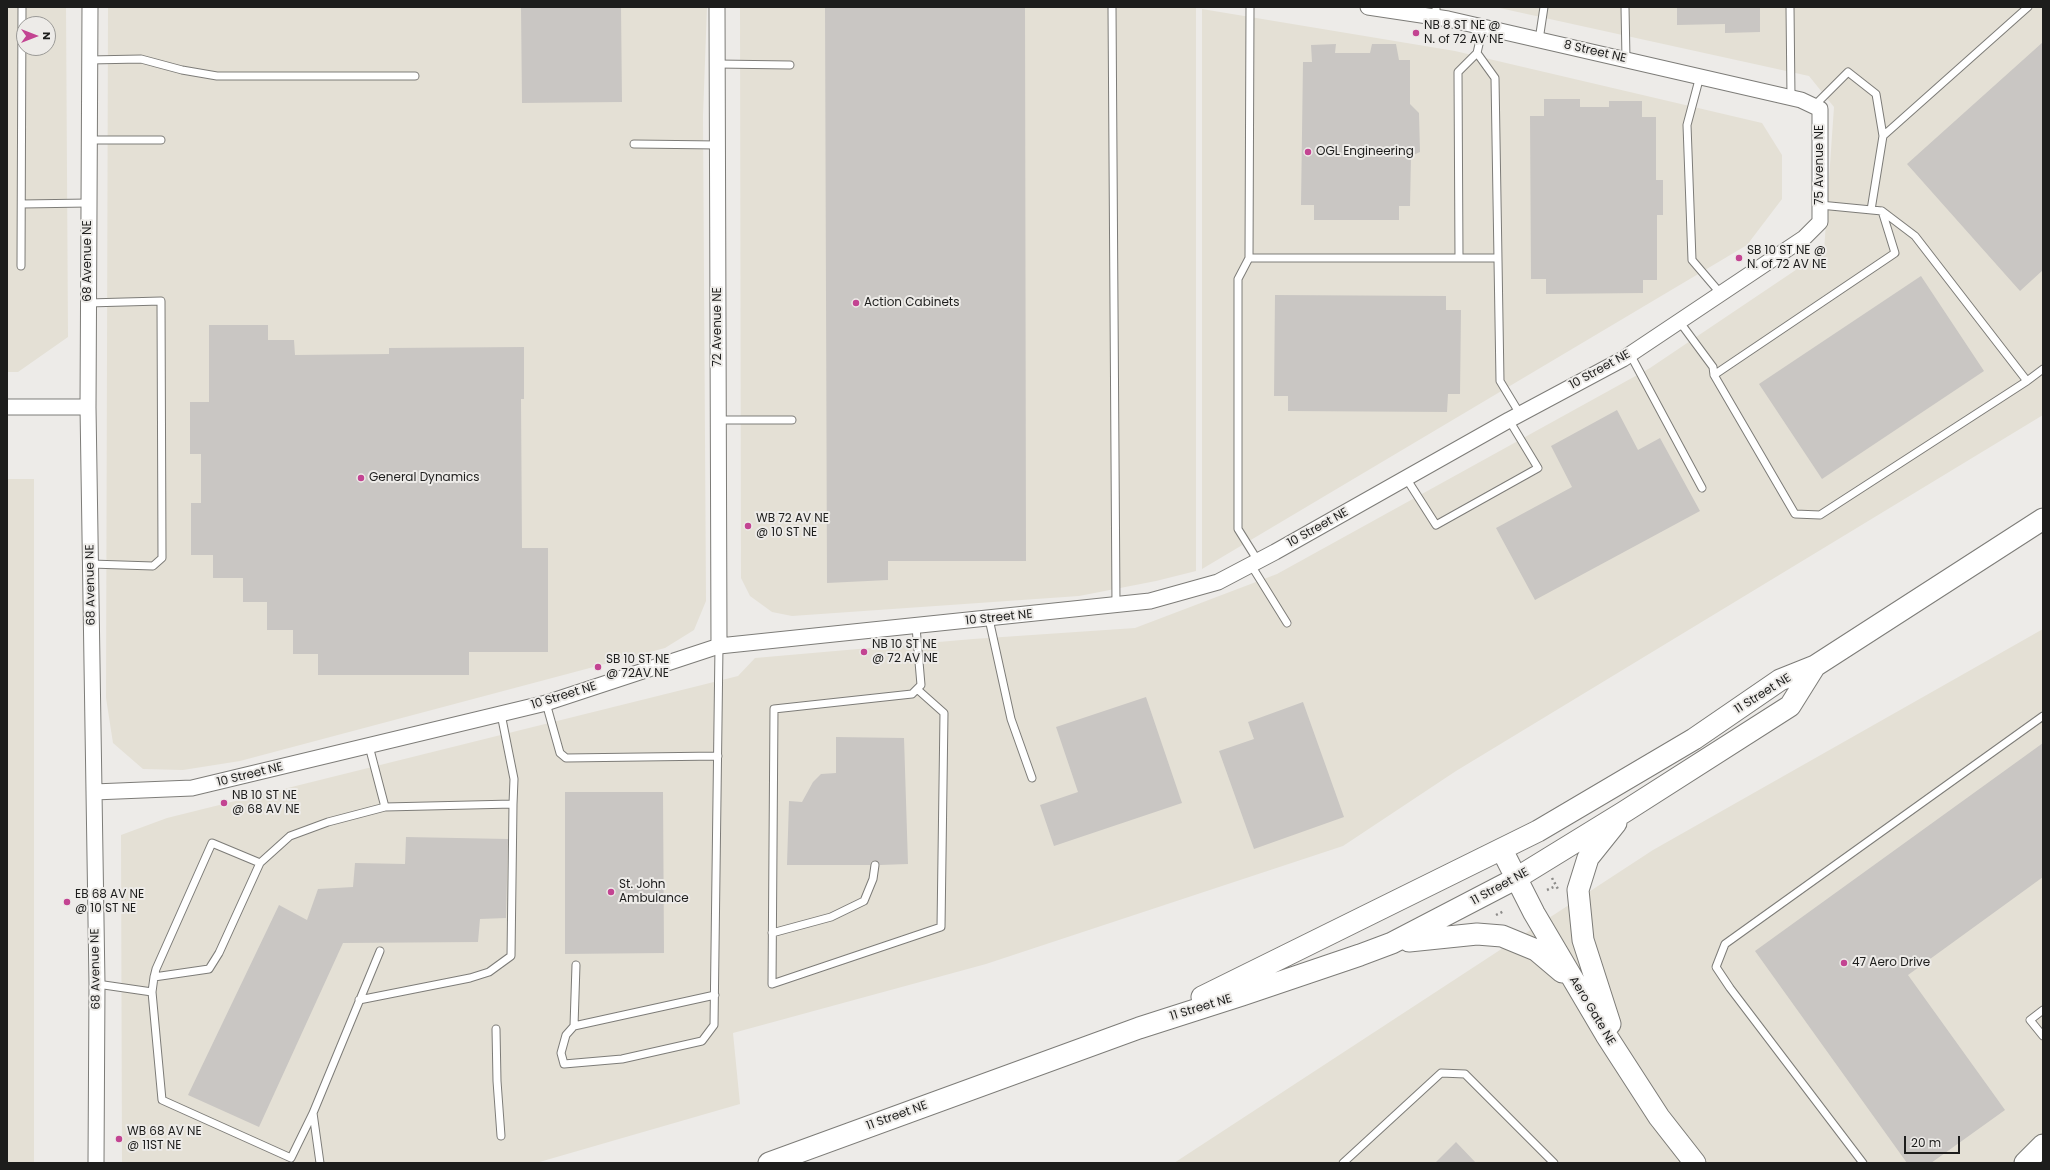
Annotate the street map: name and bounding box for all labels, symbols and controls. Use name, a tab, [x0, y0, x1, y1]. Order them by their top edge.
north arrow	[16, 16, 56, 56]
place label: NB 8 ST NE @ N. of 72 AV NE	[1424, 19, 1504, 47]
marker: NB 8 ST NE @ N. of 72 AV NE	[1411, 28, 1421, 38]
text: N	[39, 32, 55, 40]
street label: 8 Street NE	[1562, 38, 1628, 66]
street label: 75 Avenue NE	[1813, 125, 1827, 205]
place label: OGL Engineering	[1316, 145, 1414, 159]
marker: OGL Engineering	[1303, 147, 1313, 157]
street label: 68 Avenue NE	[81, 220, 95, 302]
place label: SB 10 ST NE @ N. of 72 AV NE	[1747, 244, 1827, 272]
marker: SB 10 ST NE @ N. of 72 AV NE	[1734, 253, 1744, 263]
street label: 72 Avenue NE	[711, 287, 725, 367]
place label: Action Cabinets	[864, 296, 959, 310]
marker: Action Cabinets	[851, 298, 861, 308]
street label: 10 Street NE	[1567, 347, 1633, 393]
place label: General Dynamics	[369, 471, 480, 485]
marker: General Dynamics	[356, 473, 366, 483]
street label: 10 Street NE	[1285, 505, 1351, 551]
place label: WB 72 AV NE @ 10 ST NE	[756, 512, 829, 540]
marker: WB 72 AV NE @ 10 ST NE	[743, 521, 753, 531]
street label: 68 Avenue NE	[83, 544, 99, 626]
street label: 10 Street NE	[965, 607, 1033, 629]
place label: NB 10 ST NE @ 72 AV NE	[872, 638, 938, 666]
marker: NB 10 ST NE @ 72 AV NE	[859, 647, 869, 657]
place label: SB 10 ST NE @ 72AV NE	[606, 653, 670, 681]
marker: SB 10 ST NE @ 72AV NE	[593, 662, 603, 672]
street label: 11 Street NE	[1732, 671, 1794, 717]
street label: 10 Street NE	[530, 679, 598, 713]
street label: 10 Street NE	[216, 760, 284, 790]
place label: NB 10 ST NE @ 68 AV NE	[232, 789, 300, 817]
marker: NB 10 ST NE @ 68 AV NE	[219, 798, 229, 808]
street label: 11 Street NE	[1469, 865, 1531, 909]
place label: St. John Ambulance	[619, 878, 689, 906]
marker: St. John Ambulance	[606, 887, 616, 897]
place label: EB 68 AV NE @ 10 ST NE	[75, 888, 144, 916]
marker: EB 68 AV NE @ 10 ST NE	[62, 897, 72, 907]
street label: 68 Avenue NE	[88, 928, 104, 1010]
place label: 47 Aero Drive	[1852, 956, 1930, 970]
marker: 47 Aero Drive	[1839, 958, 1849, 968]
street label: Aero Gate NE	[1566, 974, 1618, 1048]
street label: 11 Street NE	[1168, 992, 1234, 1024]
street label: 11 Street NE	[865, 1098, 929, 1134]
place label: WB 68 AV NE @ 11ST NE	[127, 1125, 202, 1153]
scale bar	[1906, 1128, 1962, 1154]
marker: WB 68 AV NE @ 11ST NE	[114, 1134, 124, 1144]
text: 20 m	[1911, 1134, 1941, 1151]

